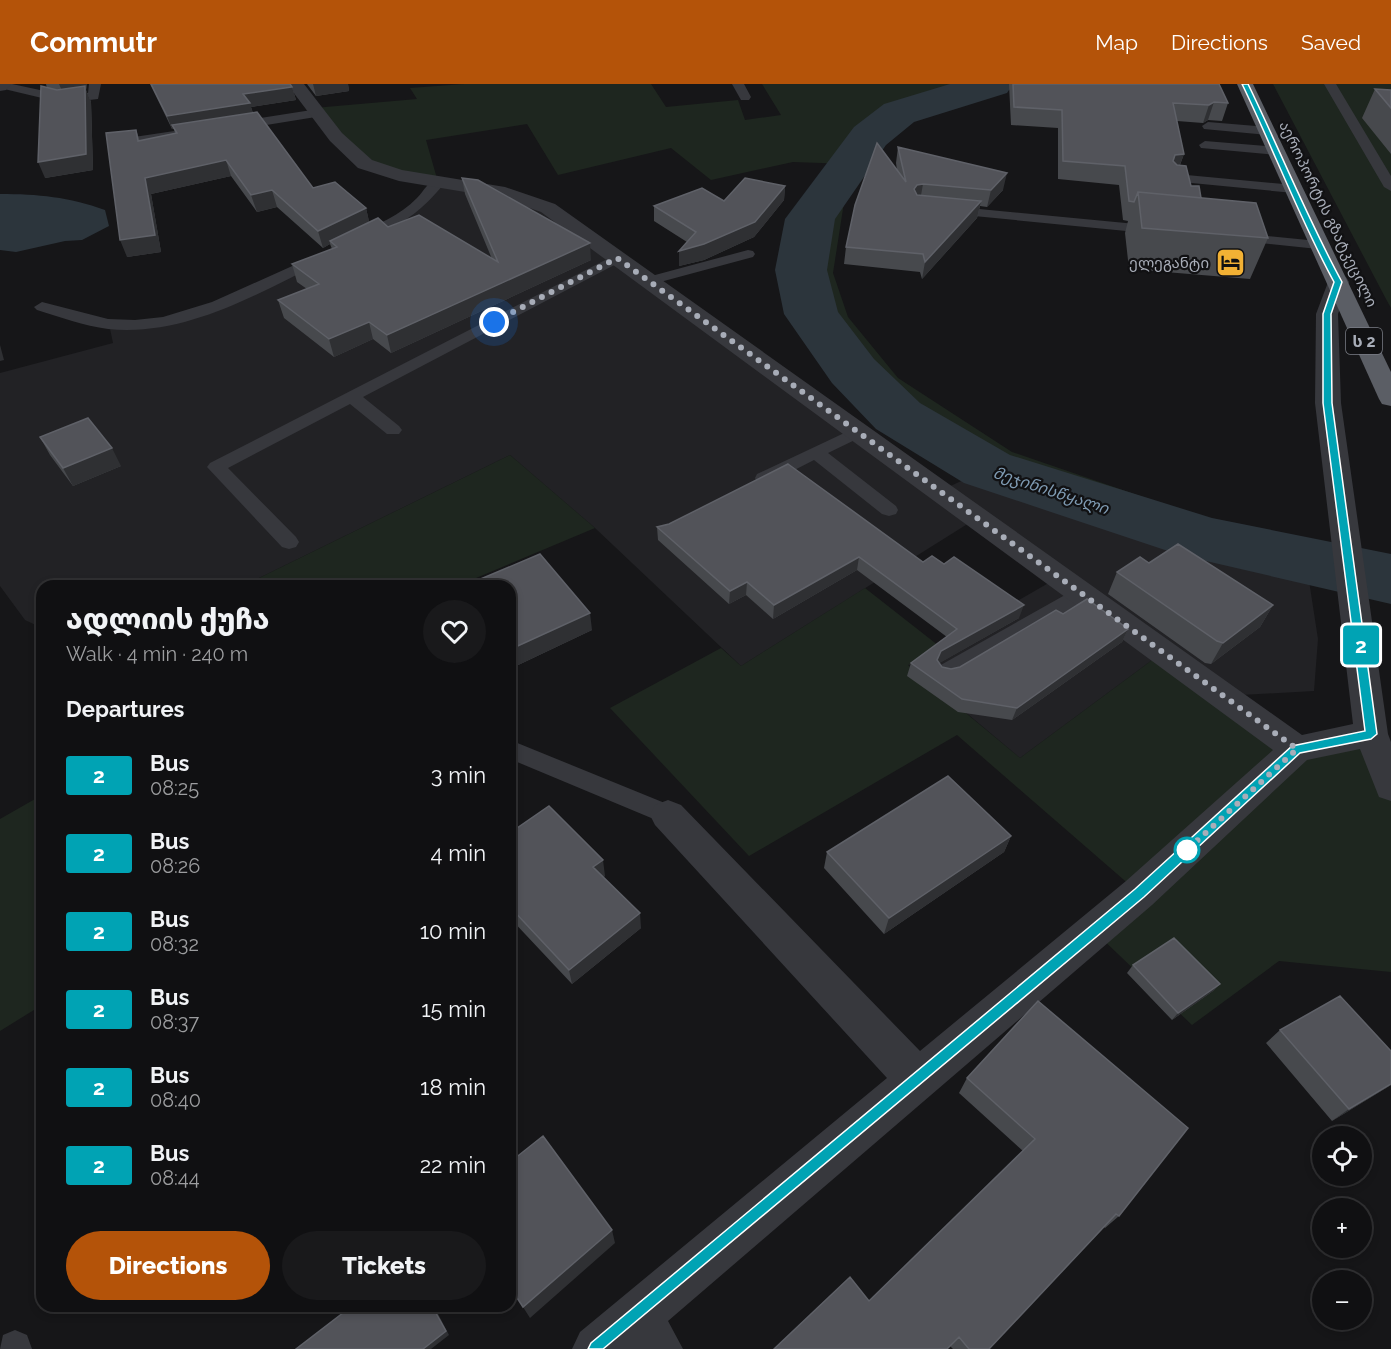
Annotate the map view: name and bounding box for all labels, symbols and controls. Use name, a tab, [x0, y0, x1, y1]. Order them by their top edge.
text: Commutr	[30, 26, 157, 59]
text: Map	[1095, 30, 1138, 55]
text: Directions	[1171, 30, 1268, 55]
text: Saved	[1301, 30, 1361, 55]
street label: აეროპორტის გზატკეცილი	[1275, 118, 1381, 310]
hotel icon: ელეგანტი	[1214, 247, 1246, 279]
place label: ელეგანტი	[1129, 254, 1209, 272]
your location	[479, 307, 509, 337]
road number: ს 2	[1346, 328, 1382, 354]
water label: მეჯინისწყალი	[991, 463, 1112, 518]
button: heart	[423, 600, 486, 663]
text: ადლიის ქუჩა	[66, 603, 270, 636]
line badge: 2	[1342, 626, 1380, 664]
text: 2	[1355, 633, 1367, 658]
text: Walk · 4 min · 240 m	[66, 642, 248, 666]
text: Departures	[66, 696, 184, 722]
text: Bus	[150, 750, 189, 776]
text: 3 min	[431, 762, 486, 788]
text: 2	[93, 763, 105, 788]
text: 08:25	[150, 776, 199, 800]
text: Bus	[150, 828, 189, 854]
unlabelled marker	[1174, 837, 1200, 863]
text: 4 min	[431, 840, 486, 866]
text: 2	[93, 841, 105, 866]
text: 08:26	[150, 854, 200, 878]
text: Bus	[150, 906, 189, 932]
text: 10 min	[420, 918, 486, 944]
text: 2	[93, 919, 105, 944]
text: 08:32	[150, 932, 199, 956]
text: Bus	[150, 984, 189, 1010]
text: 15 min	[421, 996, 486, 1022]
text: 2	[93, 997, 105, 1022]
text: 08:37	[150, 1010, 199, 1034]
text: Bus	[150, 1062, 189, 1088]
text: 18 min	[420, 1074, 486, 1100]
text: 2	[93, 1075, 105, 1100]
text: 08:40	[150, 1088, 201, 1112]
map controls	[1312, 1126, 1372, 1330]
button: locate	[1312, 1126, 1372, 1186]
text: Bus	[150, 1140, 189, 1166]
text: 22 min	[420, 1152, 486, 1178]
text: 2	[93, 1153, 105, 1178]
text: 08:44	[150, 1166, 200, 1190]
button: +	[1312, 1198, 1372, 1258]
button: Directions	[66, 1231, 270, 1300]
button: Tickets	[282, 1231, 486, 1300]
button: −	[1312, 1270, 1372, 1330]

